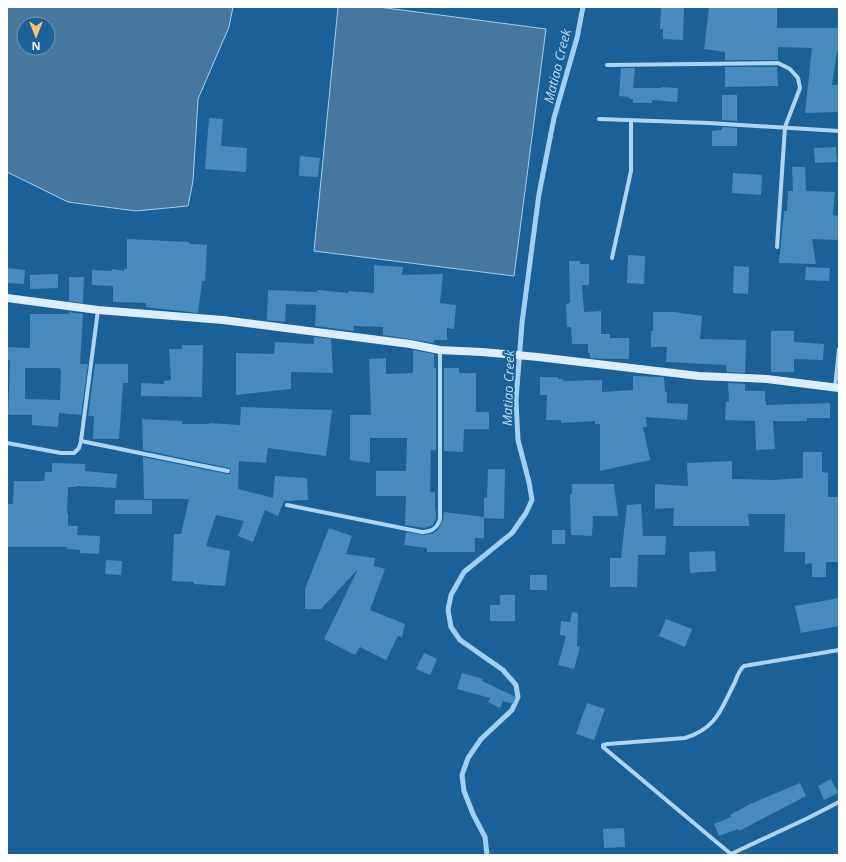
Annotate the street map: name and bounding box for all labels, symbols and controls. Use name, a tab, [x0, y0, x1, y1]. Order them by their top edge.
north arrow	[16, 16, 56, 56]
water label: Matiao Creek	[539, 26, 575, 105]
text: N	[32, 39, 40, 54]
water label: Matiao Creek	[498, 349, 518, 426]

